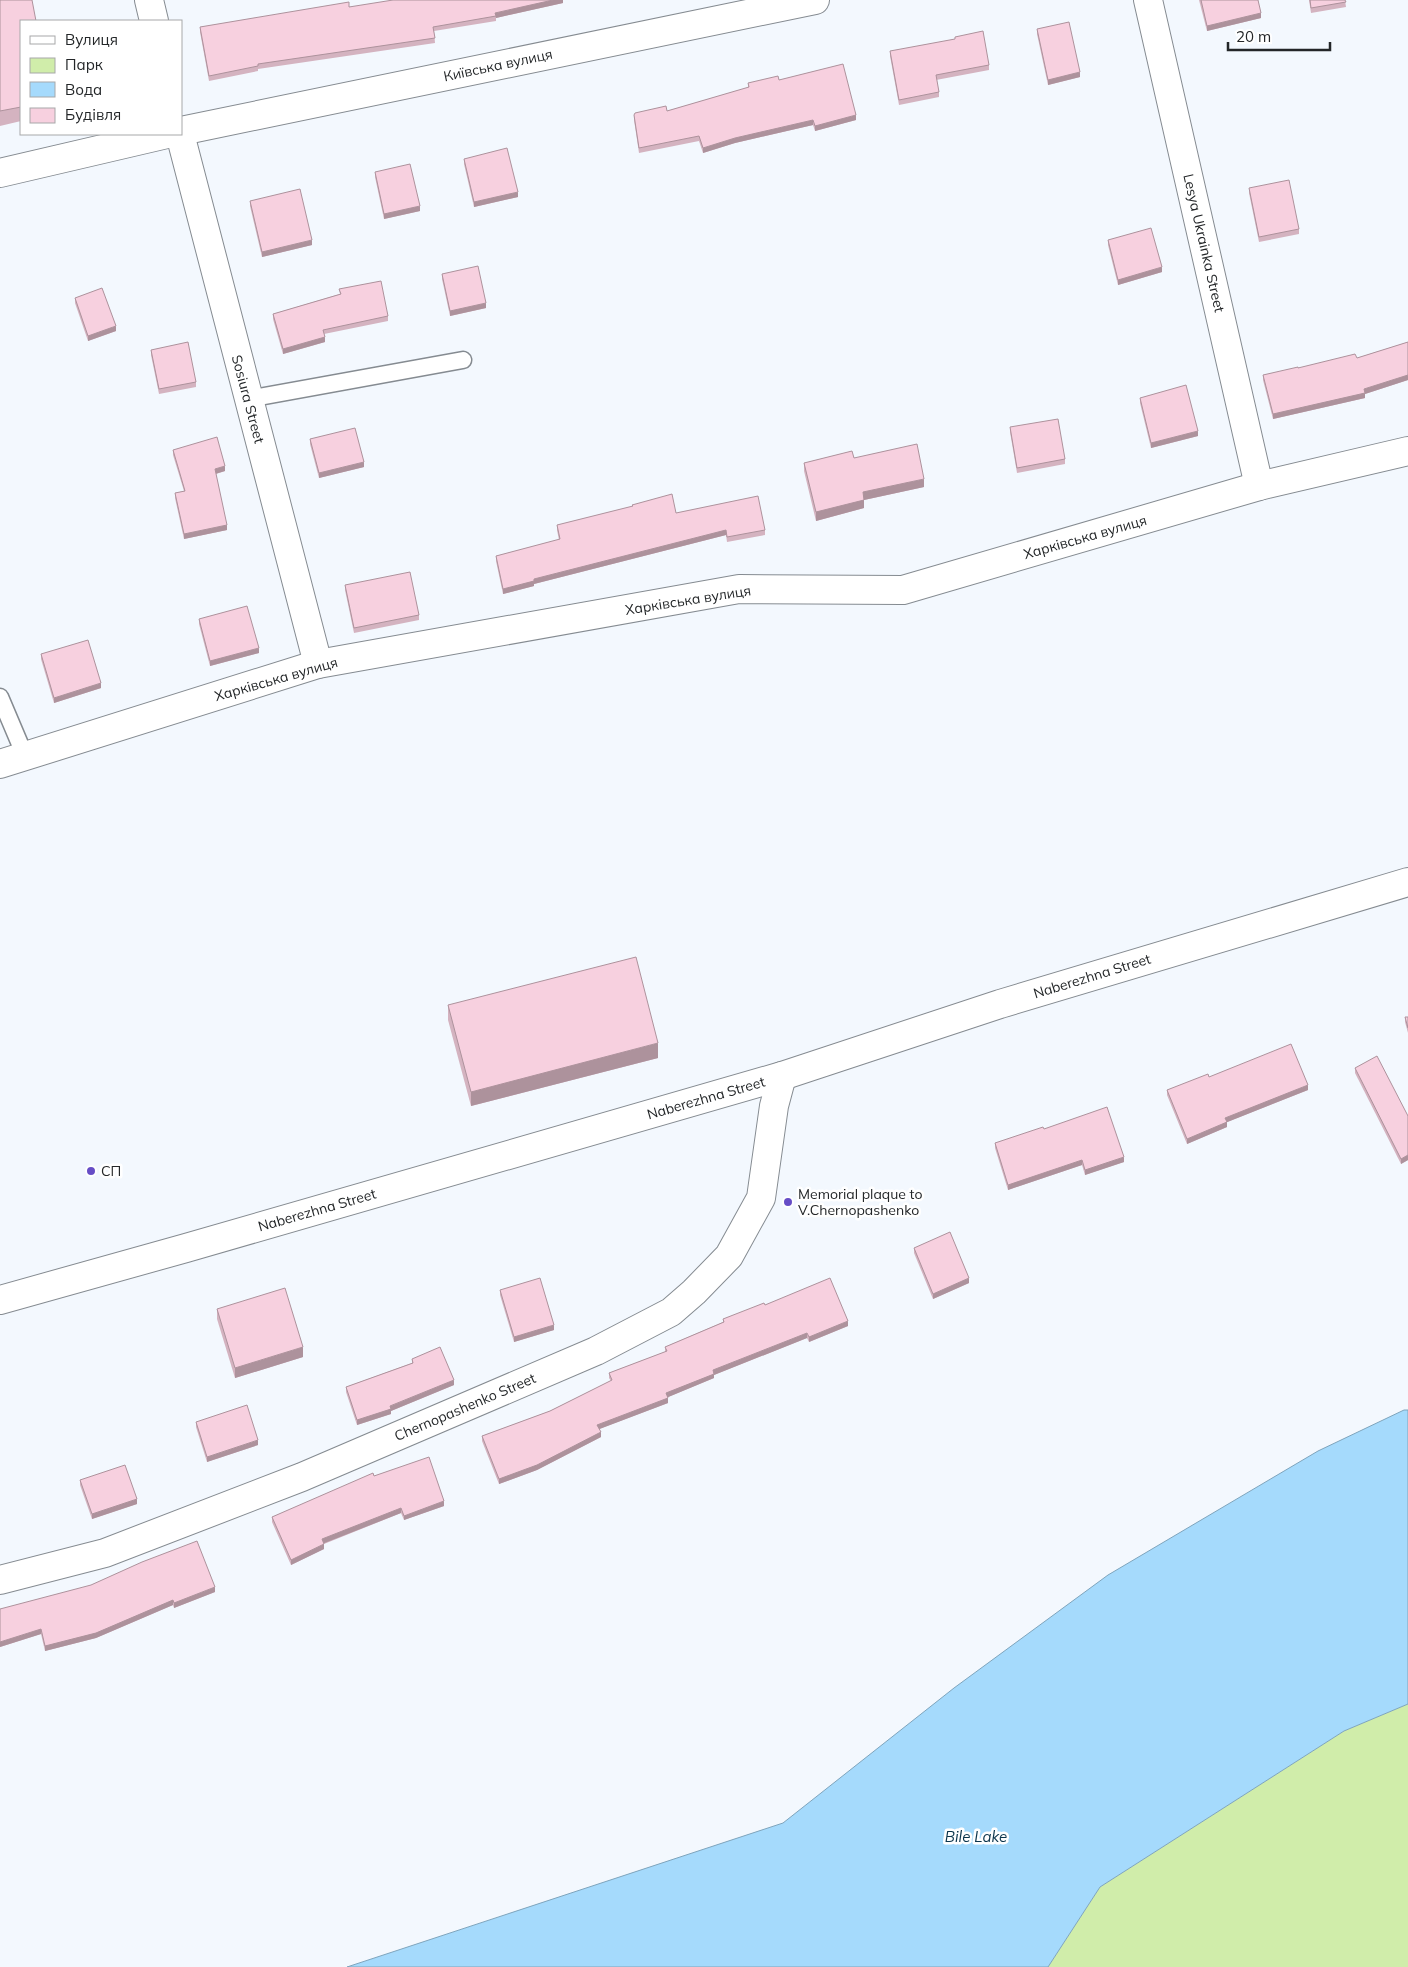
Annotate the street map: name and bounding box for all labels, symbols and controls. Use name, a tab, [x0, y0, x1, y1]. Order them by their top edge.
legend	[20, 20, 182, 135]
scale bar	[1228, 20, 1330, 52]
text: 20 m	[1236, 27, 1271, 46]
text: Вулиця	[65, 30, 118, 49]
street label: Київська вулиця	[442, 45, 554, 85]
text: Парк	[65, 55, 104, 74]
text: Вода	[65, 80, 102, 99]
text: Будівля	[65, 105, 121, 124]
street label: Lesya Ukrainka Street	[1179, 172, 1229, 314]
street label: Sosiura Street	[228, 353, 268, 445]
street label: Харківська вулиця	[1021, 511, 1149, 563]
street label: Харківська вулиця	[624, 581, 752, 619]
street label: Харківська вулиця	[212, 653, 340, 705]
street label: Naberezhna Street	[1031, 950, 1153, 1002]
street label: Naberezhna Street	[645, 1073, 767, 1123]
place label: СП	[101, 1162, 121, 1180]
marker: СП	[85, 1165, 97, 1177]
street label: Naberezhna Street	[256, 1185, 378, 1235]
place label: Memorial plaque to V.Chernopashenko	[798, 1185, 922, 1219]
marker: Memorial plaque to V.Chernopashenko	[782, 1196, 794, 1208]
street label: Chernopashenko Street	[392, 1369, 538, 1445]
water label: Bile Lake	[945, 1827, 1007, 1846]

